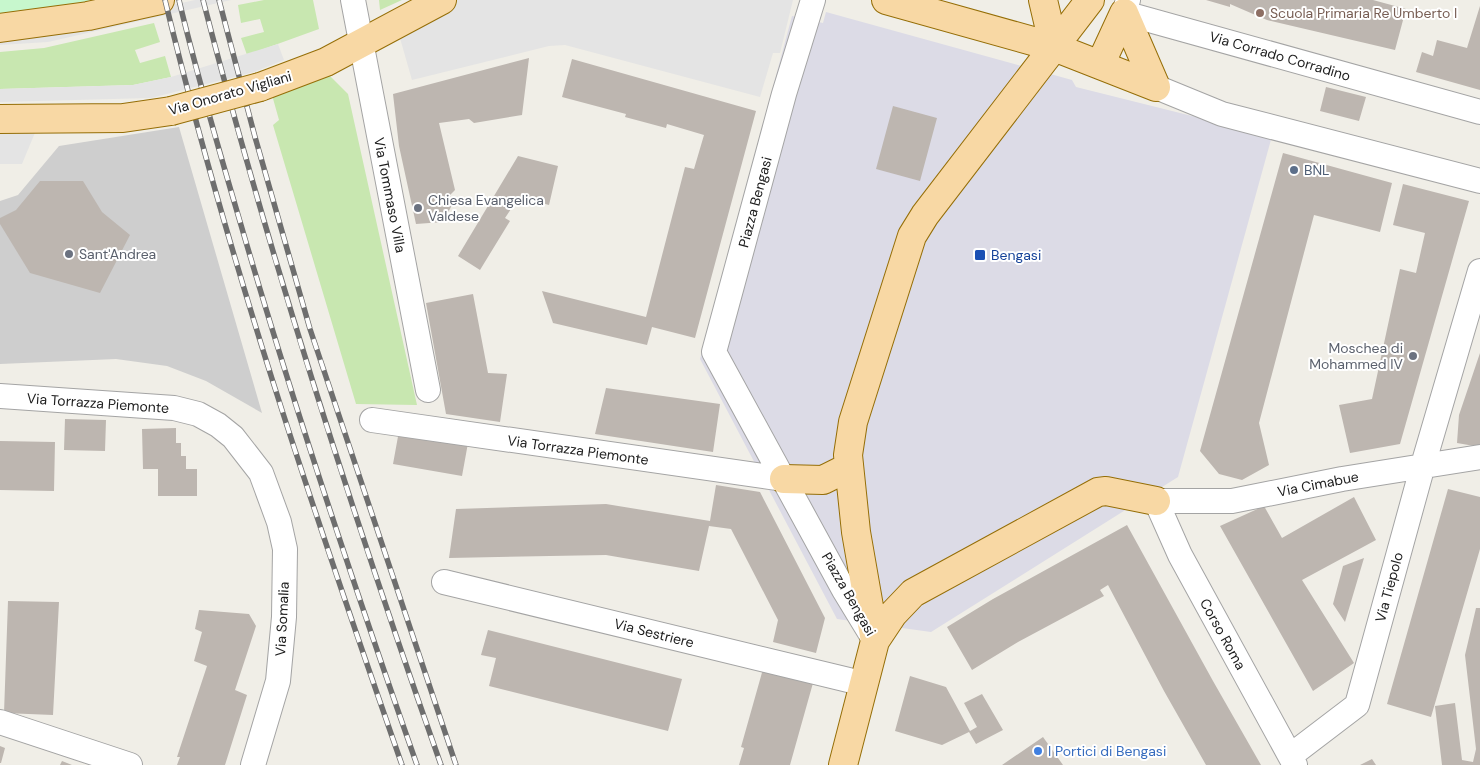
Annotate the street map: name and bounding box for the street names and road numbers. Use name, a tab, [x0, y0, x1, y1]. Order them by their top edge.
street label: Via Corrado Corradino	[1207, 27, 1353, 85]
street label: Via Onorato Vigliani	[166, 67, 294, 119]
street label: Via Tommaso Villa	[370, 136, 410, 254]
street label: Piazza Bengasi	[734, 155, 776, 249]
street label: Via Torrazza Piemonte	[26, 389, 170, 417]
street label: Via Torrazza Piemonte	[506, 431, 650, 469]
street label: Via Cimabue	[1276, 467, 1360, 501]
street label: Piazza Bengasi	[818, 549, 880, 639]
street label: Via Tiepolo	[1371, 550, 1407, 624]
street label: Via Somalia	[271, 581, 293, 657]
street label: Corso Roma	[1196, 595, 1250, 673]
street label: Via Sestriere	[612, 614, 696, 652]

